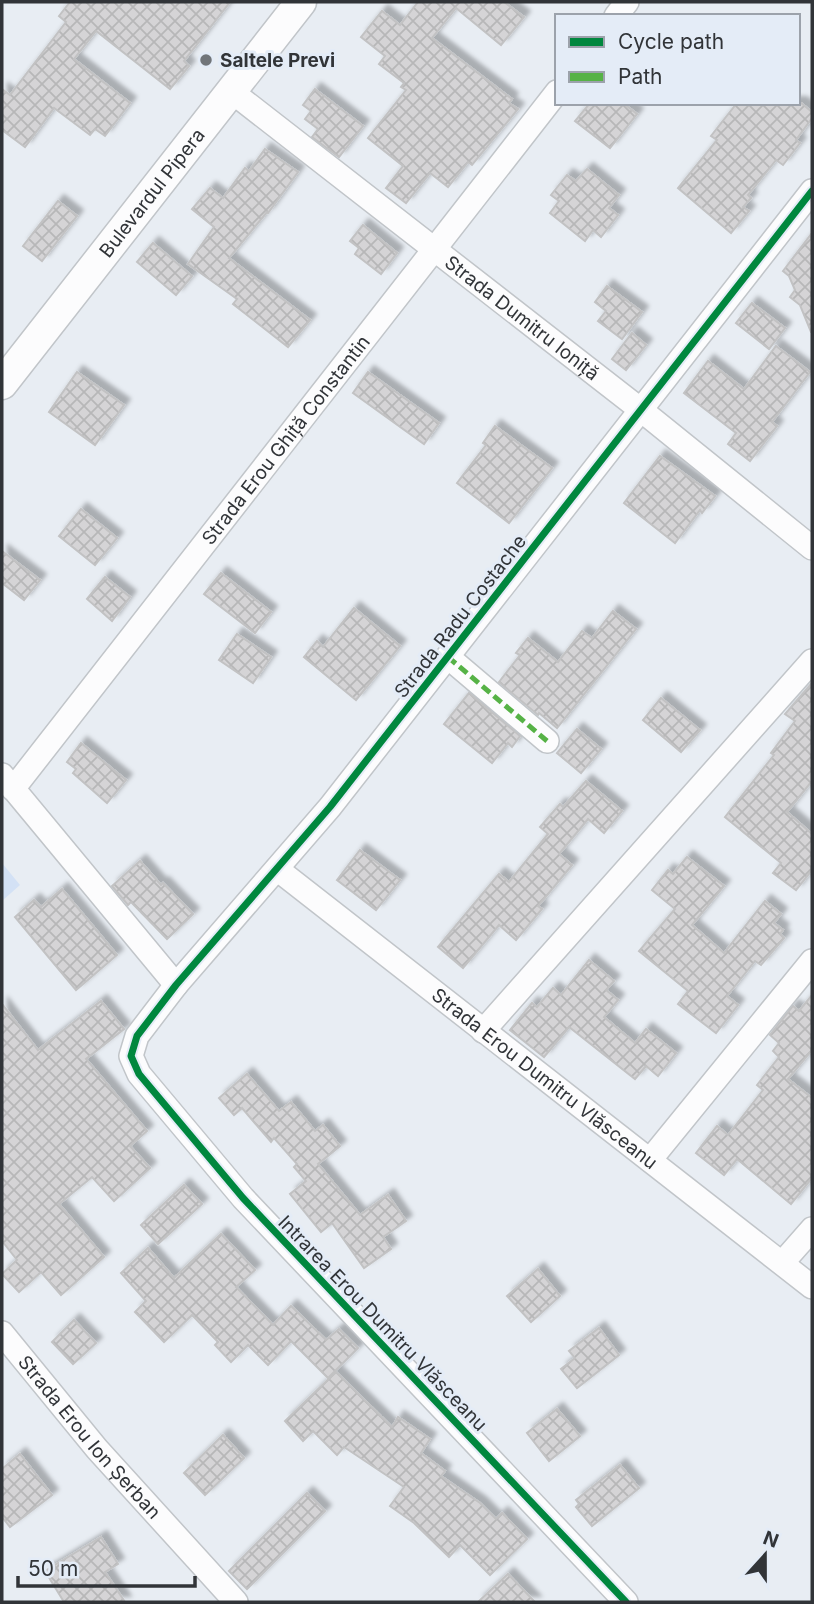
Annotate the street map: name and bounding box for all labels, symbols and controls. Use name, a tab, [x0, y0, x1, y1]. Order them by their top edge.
legend	[555, 14, 800, 105]
text: Cycle path	[618, 29, 724, 54]
place label: Saltele Previ	[220, 49, 335, 72]
marker: Saltele Previ	[198, 52, 214, 68]
text: Path	[618, 64, 663, 89]
street label: Bulevardul Pipera	[95, 124, 210, 262]
street label: Strada Dumitru Ioniță	[440, 251, 604, 385]
street label: Strada Erou Ghiță Constantin	[197, 331, 375, 549]
street label: Strada Radu Costache	[390, 530, 531, 702]
street label: Strada Erou Dumitru Vlăsceanu	[427, 983, 662, 1174]
street label: Intrarea Erou Dumitru Vlăsceanu	[273, 1211, 492, 1436]
street label: Strada Erou Ion Șerban	[13, 1351, 166, 1524]
north arrow	[730, 1520, 800, 1590]
text: N	[760, 1526, 782, 1553]
scale bar	[18, 1544, 194, 1588]
text: 50 m	[28, 1556, 78, 1581]

